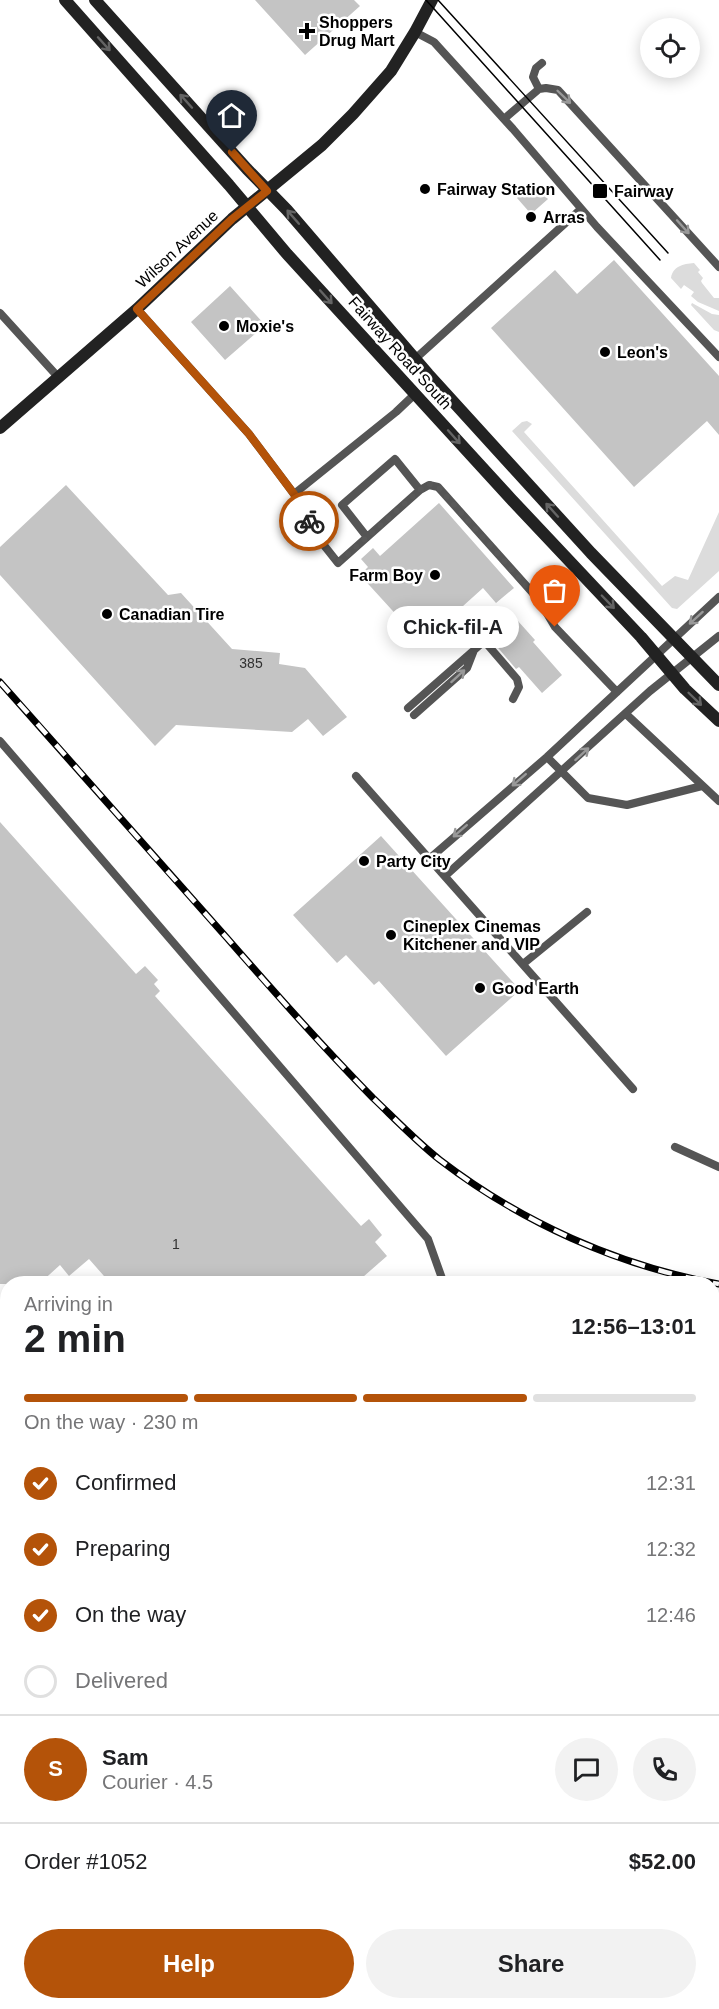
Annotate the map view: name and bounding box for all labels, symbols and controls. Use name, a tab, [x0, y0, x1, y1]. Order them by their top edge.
place label: Shoppers Drug Mart	[319, 14, 395, 49]
map controls	[640, 18, 700, 78]
button: locate	[640, 18, 700, 78]
marker: Shoppers Drug Mart	[300, 24, 314, 38]
one-way arrow	[97, 36, 111, 51]
pin	[206, 90, 257, 152]
one-way arrow	[556, 90, 571, 104]
one-way arrow	[179, 94, 193, 109]
icon: home	[215, 99, 248, 132]
place label: Fairway Station	[437, 181, 555, 198]
marker: Fairway Station	[418, 182, 432, 196]
marker: Fairway	[591, 182, 609, 200]
place label: Fairway	[614, 183, 674, 200]
street label: Wilson Avenue	[133, 207, 221, 291]
one-way arrow	[286, 209, 299, 225]
place label: Arras	[543, 209, 585, 226]
marker: Arras	[524, 210, 538, 224]
one-way arrow	[676, 219, 690, 234]
one-way arrow	[319, 289, 333, 304]
street label: Fairway Road South	[345, 293, 455, 413]
place label: Moxie's	[236, 318, 294, 335]
marker: Moxie's	[217, 319, 231, 333]
place label: Leon's	[617, 344, 668, 361]
marker: Leon's	[598, 345, 612, 359]
one-way arrow	[447, 429, 461, 444]
courier	[279, 491, 339, 551]
one-way arrow	[545, 502, 559, 517]
icon: bike	[293, 505, 326, 538]
pin	[529, 565, 580, 627]
place label: Farm Boy	[349, 567, 423, 584]
marker: Farm Boy	[428, 568, 442, 582]
icon: bag	[538, 574, 571, 607]
one-way arrow	[601, 595, 615, 610]
place label: Canadian Tire	[119, 606, 225, 623]
callout: Chick-fil-A	[387, 606, 519, 648]
marker: Canadian Tire	[100, 607, 114, 621]
one-way arrow	[689, 611, 704, 625]
text: Chick-fil-A	[403, 616, 503, 638]
house number: 385	[239, 655, 263, 671]
one-way arrow	[450, 669, 465, 683]
one-way arrow	[687, 691, 702, 706]
one-way arrow	[574, 747, 589, 761]
one-way arrow	[512, 773, 527, 787]
one-way arrow	[453, 824, 468, 838]
place label: Party City	[376, 853, 451, 870]
marker: Party City	[357, 854, 371, 868]
place label: Cineplex Cinemas Kitchener and VIP	[403, 918, 541, 953]
marker: Cineplex Cinemas Kitchener and VIP	[384, 928, 398, 942]
place label: Good Earth	[492, 980, 579, 997]
marker: Good Earth	[473, 981, 487, 995]
house number: 1	[172, 1236, 180, 1252]
text: Arriving in	[24, 1293, 113, 1315]
text: 12:56–13:01	[571, 1314, 696, 1339]
text: 2 min	[24, 1317, 126, 1360]
text: On the way · 230 m	[24, 1411, 199, 1433]
icon: check	[24, 1467, 57, 1500]
text: Confirmed	[75, 1470, 176, 1495]
text: 12:31	[646, 1472, 696, 1494]
icon: check	[24, 1533, 57, 1566]
text: Preparing	[75, 1536, 170, 1561]
text: 12:32	[646, 1538, 696, 1560]
icon: check	[24, 1599, 57, 1632]
text: On the way	[75, 1602, 186, 1627]
text: 12:46	[646, 1604, 696, 1626]
text: Delivered	[75, 1668, 168, 1693]
button: chat	[555, 1738, 618, 1801]
button: phone	[633, 1738, 696, 1801]
text: Sam	[102, 1745, 148, 1770]
text: S	[48, 1756, 63, 1781]
text: Courier · 4.5	[102, 1771, 213, 1793]
text: Order #1052	[24, 1849, 148, 1874]
text: $52.00	[629, 1849, 696, 1874]
button: Help	[24, 1929, 354, 1998]
button: Share	[366, 1929, 696, 1998]

